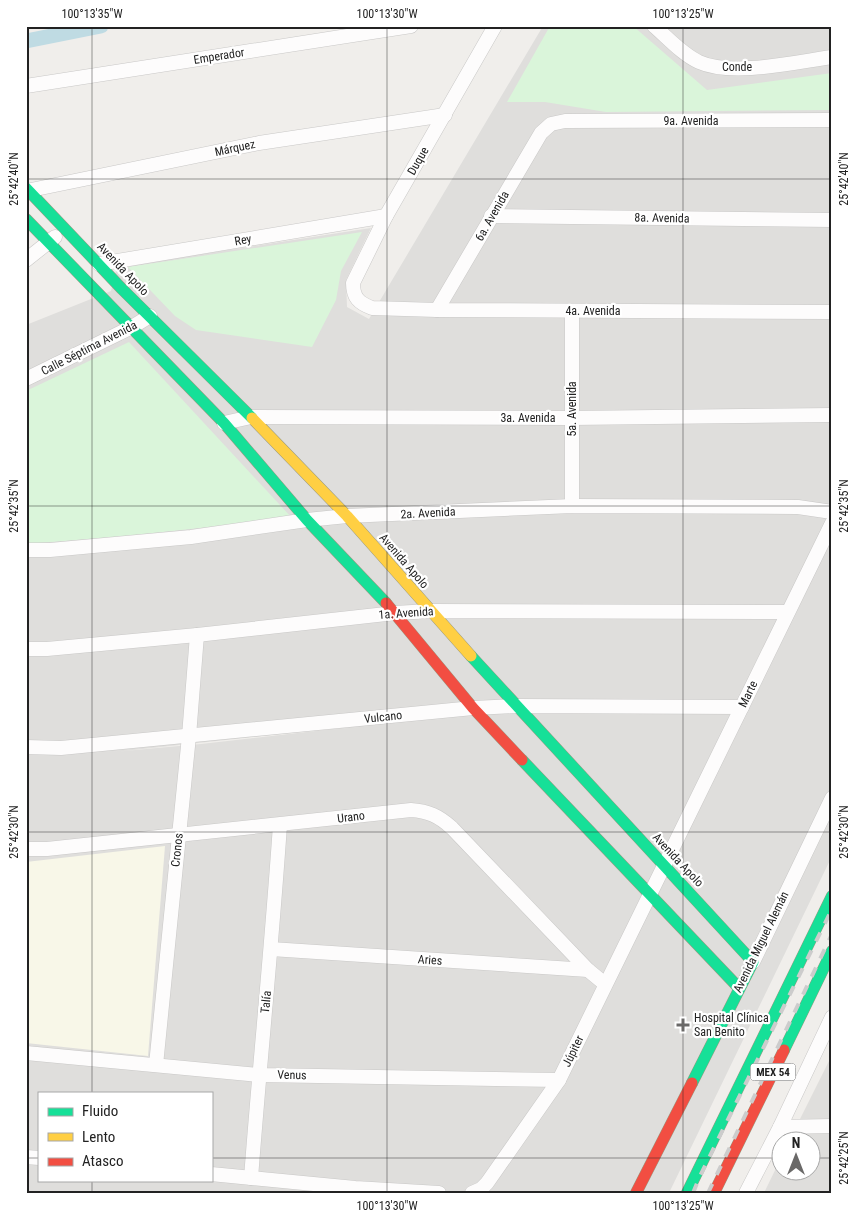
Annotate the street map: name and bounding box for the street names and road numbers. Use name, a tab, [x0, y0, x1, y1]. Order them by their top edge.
street label: Emperador	[193, 45, 246, 67]
street label: Conde	[722, 60, 752, 74]
street label: 9a. Avenida	[663, 114, 719, 128]
street label: Márquez	[213, 137, 257, 159]
street label: Duque	[404, 144, 432, 178]
street label: 6a. Avenida	[472, 188, 512, 243]
street label: 8a. Avenida	[634, 211, 690, 225]
street label: Rey	[233, 232, 253, 248]
street label: Avenida Apolo	[94, 240, 152, 298]
street label: 4a. Avenida	[565, 304, 621, 318]
street label: Calle Séptima Avenida	[39, 318, 139, 378]
street label: 5a. Avenida	[565, 381, 579, 437]
street label: 3a. Avenida	[500, 411, 556, 425]
street label: 2a. Avenida	[400, 505, 456, 521]
street label: Avenida Apolo	[376, 531, 432, 591]
street label: 1a. Avenida	[378, 604, 434, 622]
street label: Marte	[736, 678, 761, 710]
street label: Vulcano	[363, 708, 403, 726]
street label: Urano	[336, 808, 366, 826]
street label: Avenida Apolo	[650, 830, 706, 890]
street label: Cronos	[168, 833, 186, 867]
street label: Avenida Miguel Alemán	[730, 889, 792, 995]
street label: Aries	[417, 952, 443, 968]
street label: Talía	[258, 990, 274, 1014]
street label: Júpiter	[559, 1033, 587, 1069]
road number: MEX 54	[750, 1064, 796, 1080]
street label: Venus	[277, 1068, 307, 1082]

